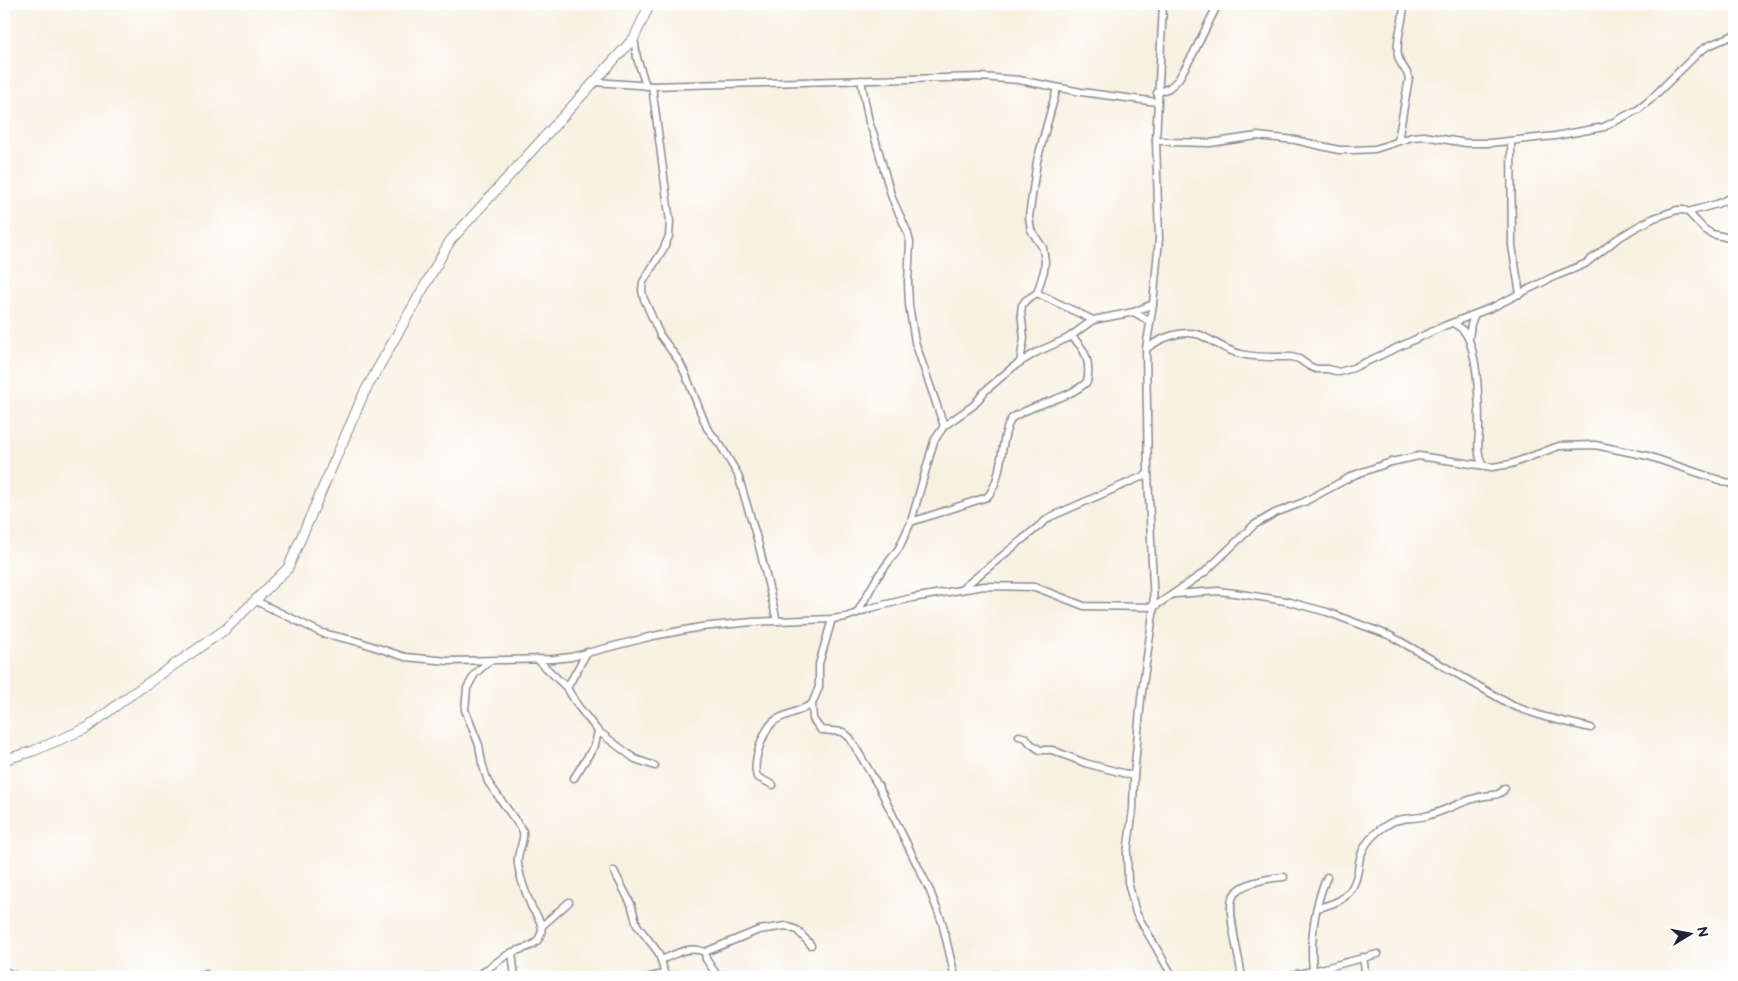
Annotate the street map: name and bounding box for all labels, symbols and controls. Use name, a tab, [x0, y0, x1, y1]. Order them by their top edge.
north arrow	[1666, 908, 1716, 958]
text: N	[1693, 925, 1712, 938]

